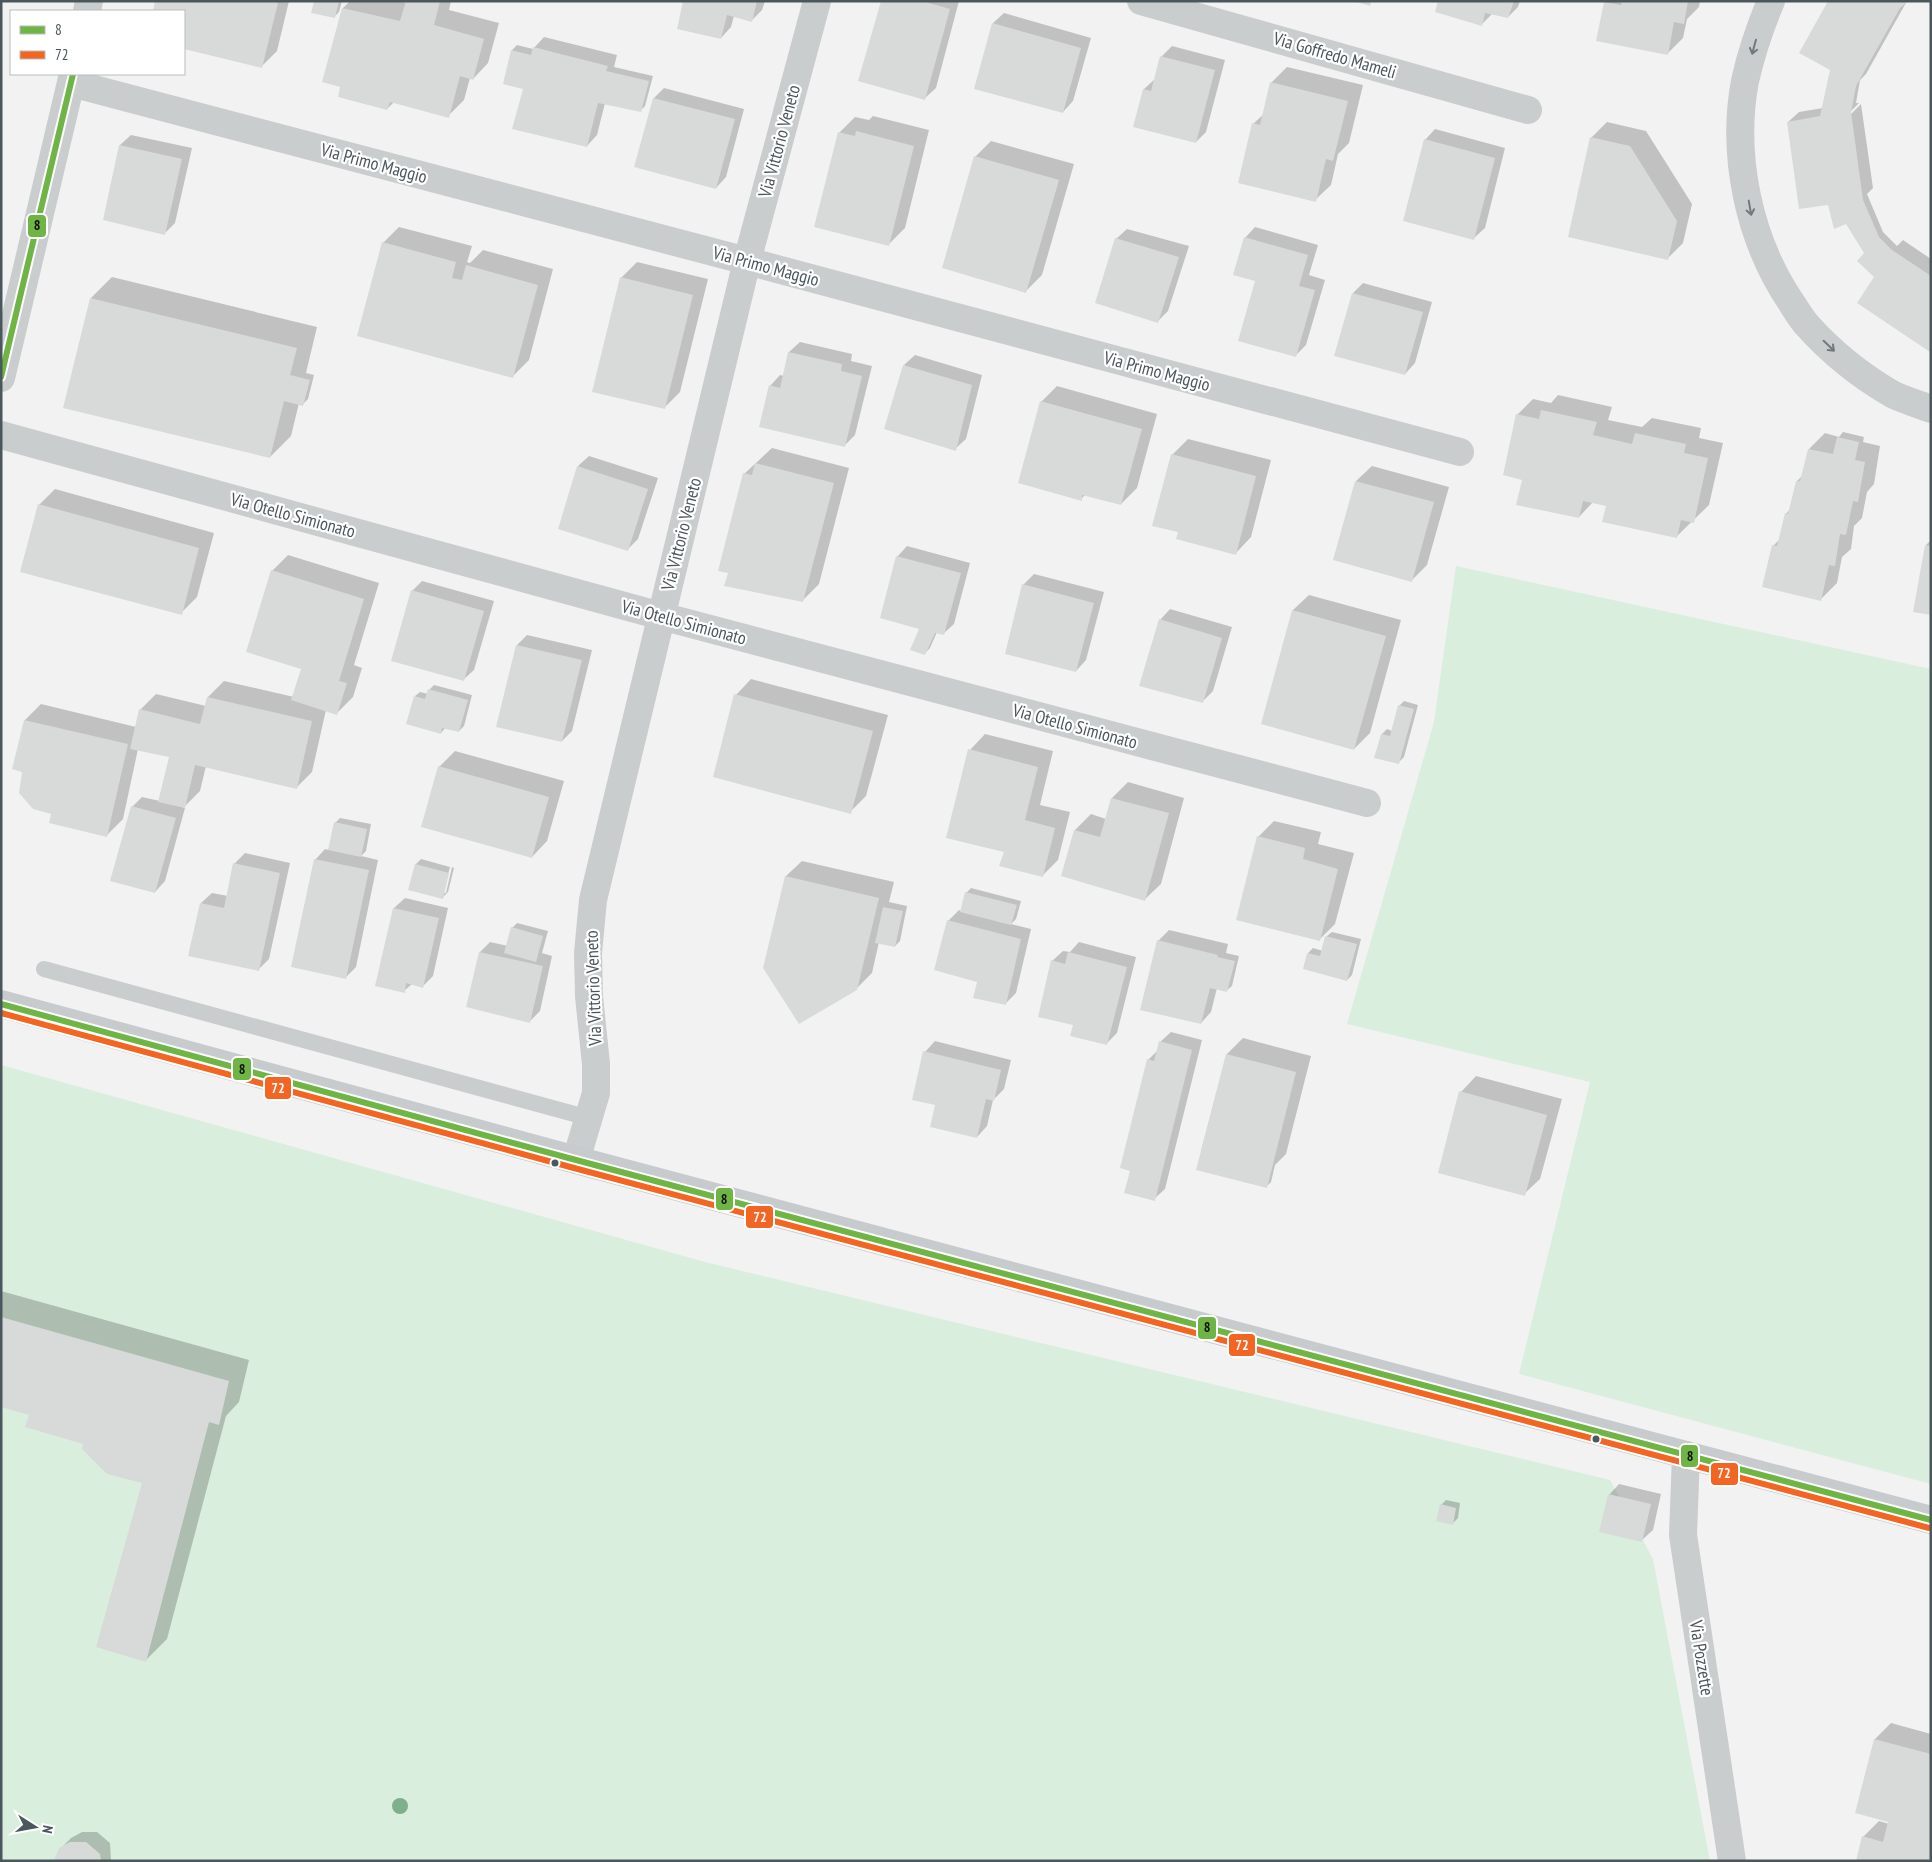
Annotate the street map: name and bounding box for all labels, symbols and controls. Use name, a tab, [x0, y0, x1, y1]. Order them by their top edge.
legend	[10, 10, 185, 75]
text: 8	[55, 20, 62, 39]
street label: Via Goffredo Mameli	[1270, 26, 1399, 84]
one-way arrow	[1749, 39, 1759, 55]
text: 72	[55, 45, 69, 64]
street label: Via Vittorio Veneto	[753, 82, 805, 201]
street label: Via Primo Maggio	[317, 138, 430, 188]
one-way arrow	[1746, 199, 1755, 215]
line badge: 8	[27, 214, 47, 238]
text: 8	[34, 216, 40, 234]
street label: Via Primo Maggio	[709, 241, 822, 291]
one-way arrow	[1823, 340, 1835, 352]
street label: Via Primo Maggio	[1100, 346, 1213, 396]
street label: Via Vittorio Veneto	[656, 475, 706, 594]
street label: Via Otello Simionato	[227, 487, 358, 543]
street label: Via Otello Simionato	[618, 594, 749, 650]
street label: Via Otello Simionato	[1009, 698, 1140, 754]
street label: Via Vittorio Veneto	[579, 930, 607, 1047]
line badge: 8	[232, 1057, 252, 1081]
text: 8	[239, 1060, 245, 1078]
line badge: 72	[264, 1076, 292, 1100]
text: 72	[271, 1079, 285, 1097]
unlabelled marker	[550, 1158, 560, 1168]
line badge: 8	[715, 1187, 734, 1211]
text: 8	[721, 1190, 727, 1208]
line badge: 72	[745, 1205, 774, 1229]
text: 72	[753, 1208, 767, 1226]
line badge: 8	[1197, 1316, 1217, 1340]
text: 8	[1204, 1318, 1210, 1336]
line badge: 72	[1228, 1333, 1256, 1357]
text: 72	[1235, 1336, 1249, 1354]
unlabelled marker	[1591, 1434, 1601, 1444]
line badge: 8	[1680, 1444, 1699, 1468]
text: 8	[1687, 1447, 1693, 1465]
line badge: 72	[1710, 1462, 1739, 1486]
text: 72	[1717, 1464, 1731, 1482]
street label: Via Pozzette	[1685, 1618, 1719, 1697]
north arrow	[10, 1802, 60, 1852]
text: N	[38, 1824, 57, 1835]

